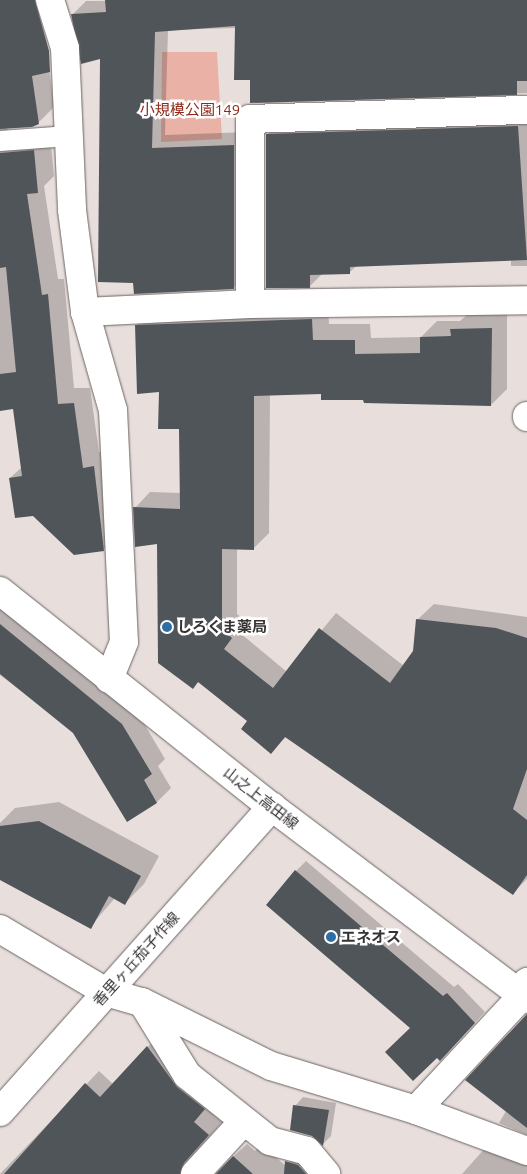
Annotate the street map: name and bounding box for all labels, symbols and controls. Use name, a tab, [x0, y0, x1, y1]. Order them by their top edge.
park label: 小規模公園149	[140, 101, 240, 119]
place label: しろくま薬局	[177, 618, 267, 636]
marker: しろくま薬局	[161, 621, 173, 633]
street label: 山之上高田線	[220, 763, 302, 833]
street label: 香里ヶ丘茄子作線	[89, 908, 183, 1010]
place label: エネオス	[341, 928, 401, 946]
marker: エネオス	[325, 931, 337, 943]

